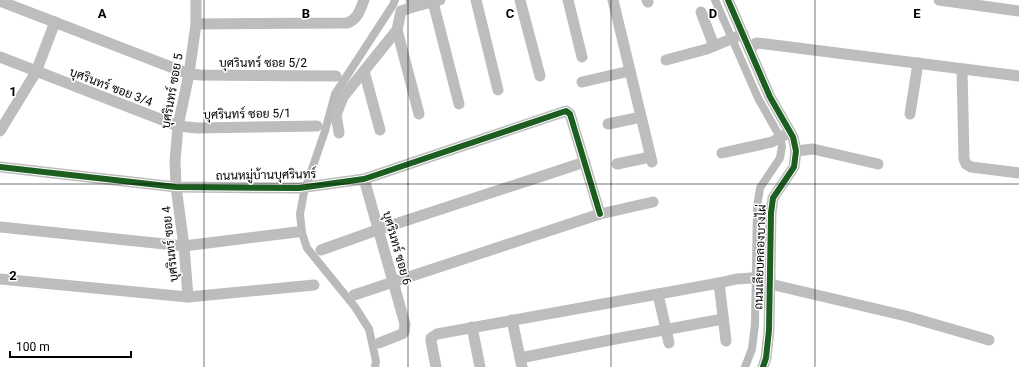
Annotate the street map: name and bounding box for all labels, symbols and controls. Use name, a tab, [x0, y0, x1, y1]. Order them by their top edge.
text: A	[98, 6, 107, 21]
text: B	[302, 6, 310, 21]
text: C	[506, 6, 515, 21]
text: D	[709, 6, 717, 21]
text: E	[913, 6, 921, 21]
street label: บุศรินทร์ ซอย 5	[158, 52, 188, 130]
street label: บุศรินทร์ ซอย 5/2	[219, 55, 307, 72]
street label: บุศรินทร์ ซอย 3/4	[67, 64, 155, 111]
text: 1	[9, 84, 17, 99]
street label: บุศรินทร์ ซอย 5/1	[203, 105, 291, 124]
street label: ถนนหมู่บ้านบุศรินทร์	[216, 166, 317, 185]
street label: ถนนเลียบคลองบางไผ่	[750, 204, 769, 310]
street label: บุศรินทร์ ซอย 4	[158, 205, 183, 283]
street label: บุศรินทร์ ซอย 6	[378, 209, 415, 287]
text: 2	[9, 268, 17, 283]
scale bar	[10, 333, 131, 359]
text: 100 m	[16, 340, 50, 354]

